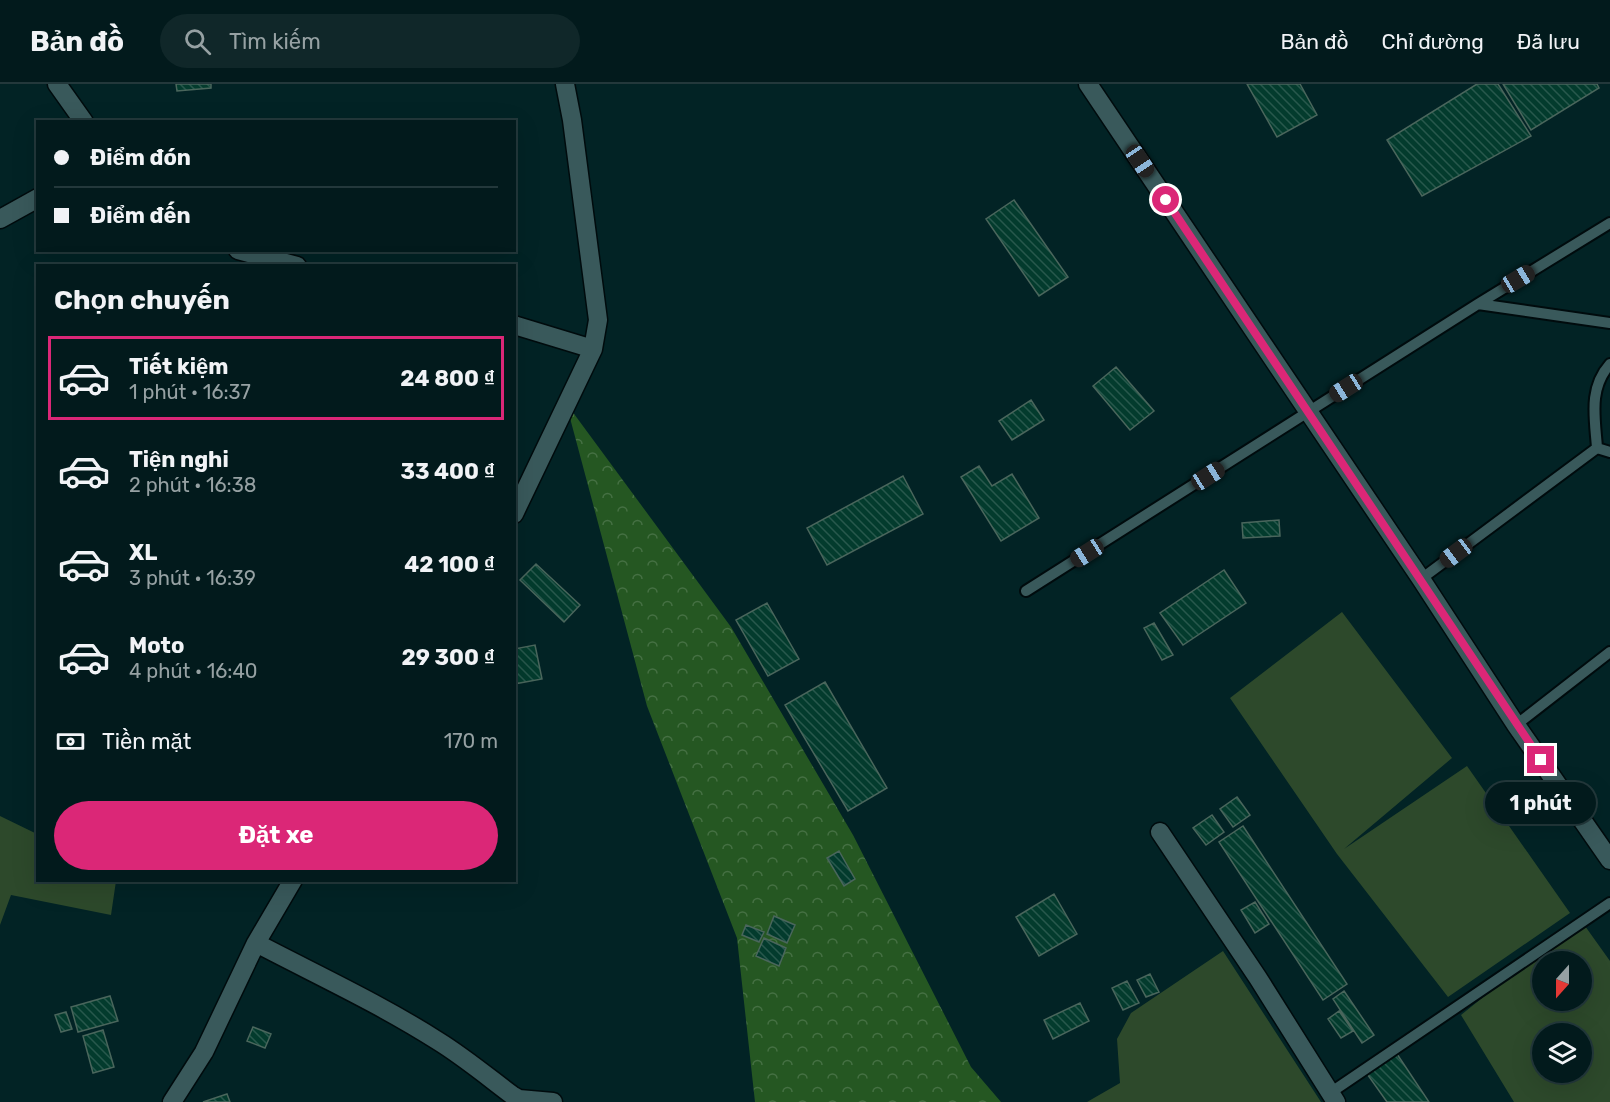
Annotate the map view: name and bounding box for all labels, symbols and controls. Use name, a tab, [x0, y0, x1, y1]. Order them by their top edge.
search box	[160, 14, 580, 68]
text: Bản đồ	[30, 25, 124, 58]
icon: search	[181, 25, 214, 58]
text: Tìm kiếm	[229, 28, 321, 55]
text: Bản đồ	[1280, 29, 1349, 54]
text: Chỉ đường	[1382, 29, 1484, 54]
text: Đã lưu	[1517, 29, 1580, 54]
car	[1122, 141, 1158, 181]
text: Điểm đón	[90, 144, 191, 171]
route start	[1152, 186, 1179, 213]
text: Điểm đến	[90, 202, 191, 229]
car	[1498, 262, 1538, 296]
text: Chọn chuyến	[54, 284, 230, 316]
icon: car	[57, 351, 111, 405]
text: Tiết kiệm	[129, 353, 229, 380]
text: 24 800 ₫	[400, 365, 495, 392]
car	[1326, 371, 1366, 405]
text: 1 phút · 16:37	[129, 380, 251, 404]
icon: car	[57, 444, 111, 498]
text: Tiện nghi	[129, 446, 229, 473]
text: 33 400 ₫	[400, 458, 495, 485]
car	[1188, 459, 1228, 493]
text: 2 phút · 16:38	[129, 473, 256, 497]
car	[1436, 535, 1476, 571]
car	[1067, 536, 1107, 570]
icon: car	[57, 537, 111, 591]
text: XL	[129, 539, 157, 566]
text: 42 100 ₫	[404, 551, 495, 578]
text: 3 phút · 16:39	[129, 566, 256, 590]
icon: car	[57, 630, 111, 684]
text: Moto	[129, 632, 184, 659]
text: 29 300 ₫	[402, 644, 495, 671]
text: 4 phút · 16:40	[129, 659, 258, 683]
icon: cash	[54, 725, 87, 758]
text: Tiền mặt	[102, 728, 191, 755]
text: 170 m	[444, 729, 498, 753]
route end	[1527, 746, 1554, 773]
callout: 1 phút	[1486, 781, 1596, 823]
text: 1 phút	[1510, 791, 1571, 815]
button: Đặt xe	[54, 801, 498, 870]
north arrow	[1532, 951, 1592, 1011]
map controls	[1532, 951, 1592, 1083]
button: layers	[1532, 1023, 1592, 1083]

